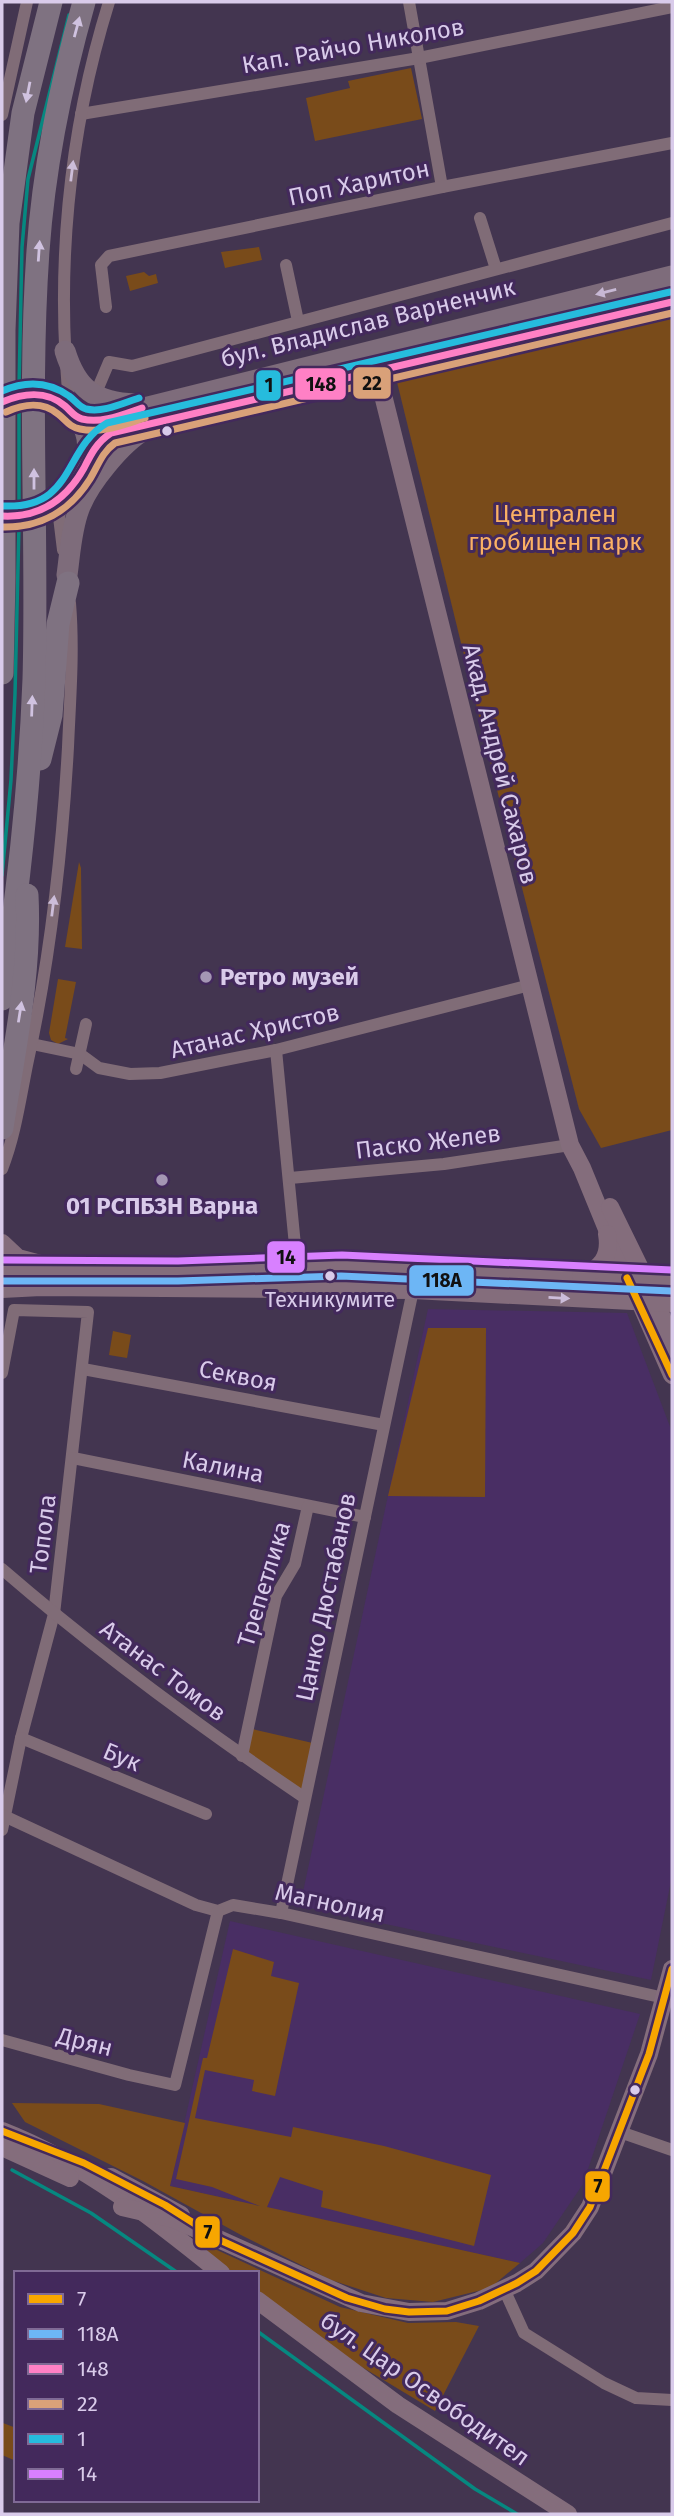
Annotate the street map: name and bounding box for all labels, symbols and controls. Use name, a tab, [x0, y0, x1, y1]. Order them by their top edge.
street label: Кап. Райчо Николов	[240, 13, 466, 79]
one-way arrow	[72, 17, 82, 38]
one-way arrow	[22, 81, 33, 103]
street label: Поп Харитон	[286, 154, 432, 212]
one-way arrow	[67, 160, 78, 182]
one-way arrow	[34, 240, 45, 262]
street label: бул. Владислав Варненчик	[218, 273, 519, 373]
one-way arrow	[595, 287, 617, 298]
line badge: 22	[352, 366, 392, 400]
line badge: 148	[294, 367, 347, 401]
line badge: 1	[255, 369, 282, 402]
text: 22	[362, 372, 382, 395]
text: 148	[306, 373, 336, 396]
text: 1	[265, 374, 273, 397]
unlabelled marker	[160, 424, 174, 438]
one-way arrow	[28, 468, 40, 490]
park label: Централен гробищен парк	[468, 500, 642, 556]
street label: Акад. Андрей Сахаров	[457, 641, 543, 887]
one-way arrow	[27, 695, 38, 717]
one-way arrow	[48, 895, 59, 917]
place label: Ретро музей	[220, 963, 359, 991]
marker: Ретро музей	[198, 969, 214, 985]
street label: Атанас Христов	[168, 998, 342, 1064]
one-way arrow	[15, 1001, 26, 1023]
street label: Паско Желев	[354, 1119, 502, 1165]
marker: 01 РСПБЗН Варна	[154, 1172, 170, 1188]
place label: 01 РСПБЗН Варна	[66, 1192, 258, 1220]
line badge: 14	[266, 1240, 306, 1274]
text: 14	[276, 1246, 296, 1269]
line badge: 118А	[408, 1264, 475, 1297]
marker: Техникумите	[323, 1269, 337, 1283]
text: 118А	[422, 1269, 463, 1292]
place label: Техникумите	[265, 1286, 395, 1313]
one-way arrow	[548, 1292, 570, 1303]
street label: Секвоя	[197, 1355, 279, 1397]
street label: Калина	[180, 1445, 266, 1489]
street label: Цанко Дюстабанов	[290, 1490, 362, 1704]
street label: Топола	[24, 1493, 62, 1575]
street label: Трепетлика	[232, 1518, 296, 1650]
street label: Атанас Томов	[95, 1615, 231, 1727]
street label: Бук	[99, 1737, 145, 1778]
street label: Магнолия	[273, 1878, 387, 1928]
street label: Дрян	[53, 2021, 116, 2062]
unlabelled marker	[628, 2083, 642, 2097]
line badge: 7	[584, 2170, 611, 2203]
text: 7	[594, 2175, 603, 2198]
line badge: 7	[194, 2215, 221, 2249]
text: 7	[204, 2221, 213, 2244]
legend	[14, 2271, 259, 2502]
text: 7	[77, 2286, 86, 2312]
street label: бул. Цар Освободител	[315, 2306, 535, 2472]
text: 118А	[77, 2321, 119, 2347]
text: 148	[77, 2356, 109, 2382]
text: 22	[77, 2391, 98, 2417]
text: 1	[77, 2426, 86, 2452]
text: 14	[77, 2461, 97, 2487]

